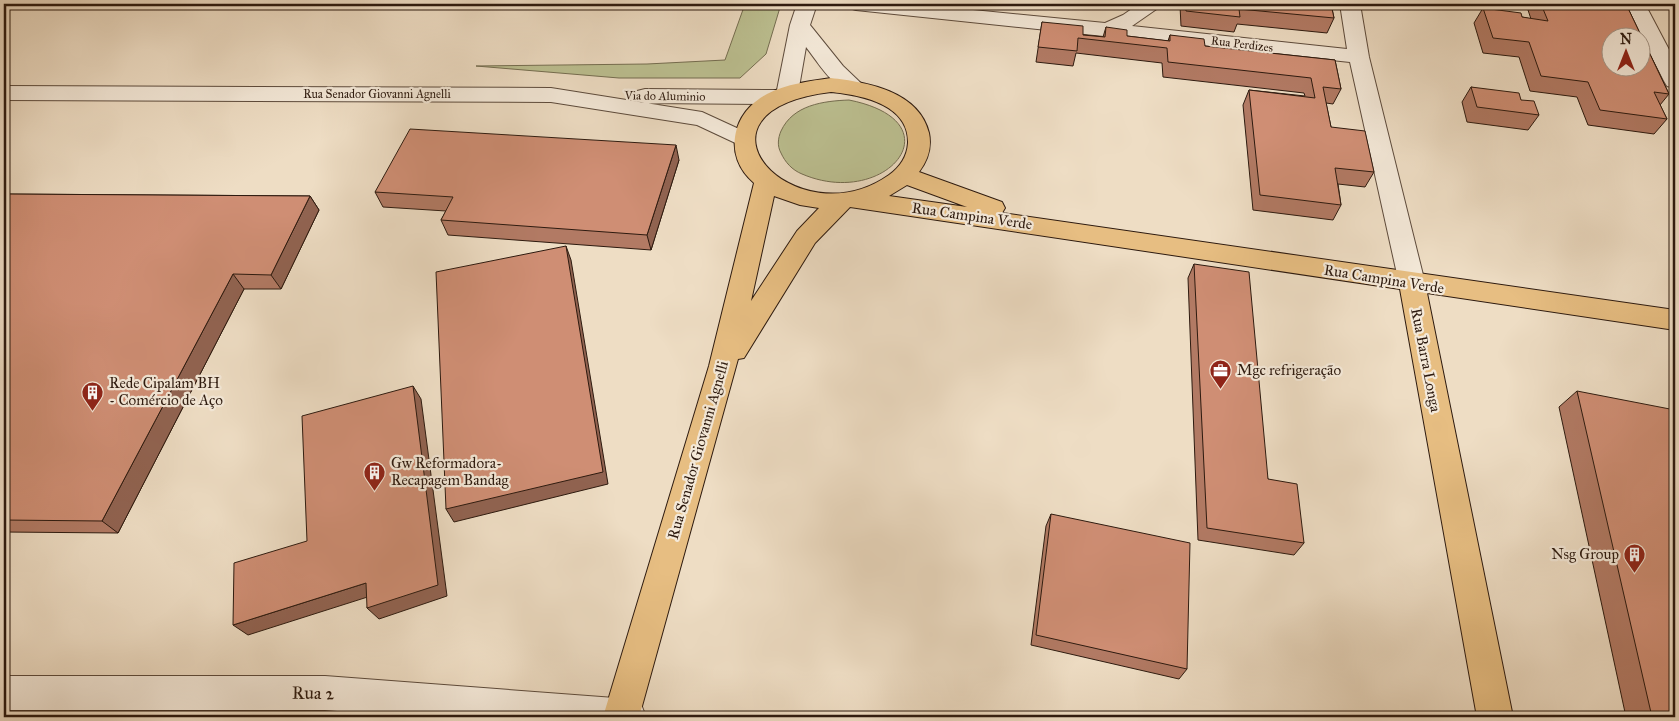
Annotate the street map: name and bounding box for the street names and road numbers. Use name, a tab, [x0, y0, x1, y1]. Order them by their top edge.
street label: Rua Perdizes	[1210, 33, 1274, 55]
street label: Rua Senador Giovanni Agnelli	[303, 87, 452, 102]
street label: Via do Aluminio	[623, 88, 706, 104]
street label: Rua Campina Verde	[911, 199, 1033, 233]
street label: Rua Campina Verde	[1323, 261, 1445, 297]
street label: Rua Barra Longa	[1407, 307, 1445, 414]
street label: Rua Senador Giovanni Agnelli	[664, 359, 732, 541]
street label: Rua 2	[292, 682, 335, 704]

